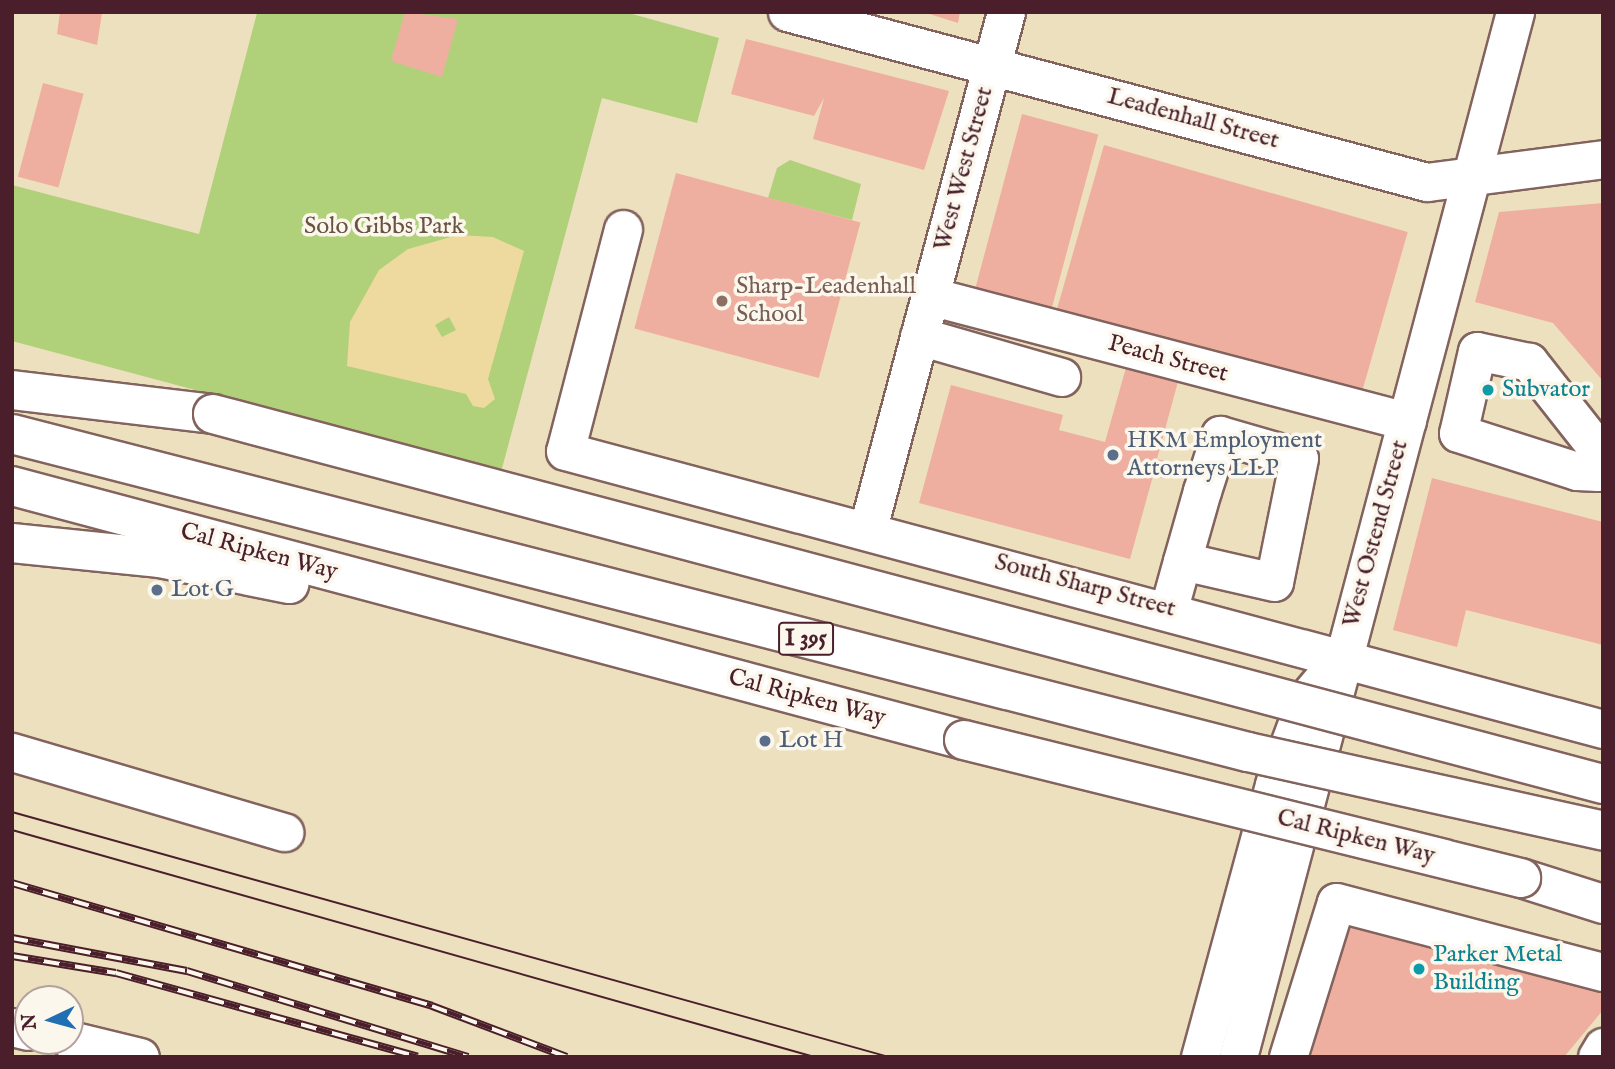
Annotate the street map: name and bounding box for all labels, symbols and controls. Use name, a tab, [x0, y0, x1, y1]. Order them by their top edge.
street label: Leadenhall Street	[1104, 82, 1282, 156]
street label: West West Street	[928, 84, 1000, 254]
park label: Solo Gibbs Park	[304, 213, 464, 241]
place label: Sharp-Leadenhall School	[736, 273, 916, 329]
marker: Sharp-Leadenhall School	[714, 293, 730, 309]
street label: Peach Street	[1105, 329, 1231, 389]
place label: Subvator	[1502, 376, 1590, 404]
marker: Subvator	[1480, 382, 1496, 398]
place label: HKM Employment Attorneys LLP	[1127, 427, 1322, 483]
street label: West Ostend Street	[1337, 437, 1415, 631]
marker: HKM Employment Attorneys LLP	[1105, 447, 1121, 463]
street label: Cal Ripken Way	[177, 517, 341, 587]
street label: South Sharp Street	[991, 548, 1179, 624]
place label: Lot G	[171, 576, 234, 604]
marker: Lot G	[149, 582, 165, 598]
road number: I 395	[778, 620, 834, 659]
street label: Cal Ripken Way	[725, 663, 889, 733]
place label: Lot H	[779, 727, 843, 755]
marker: Lot H	[757, 733, 773, 749]
street label: Cal Ripken Way	[1274, 803, 1438, 871]
place label: Parker Metal Building	[1433, 941, 1562, 997]
marker: Parker Metal Building	[1411, 961, 1427, 977]
north arrow	[14, 985, 84, 1055]
text: N	[17, 1012, 43, 1031]

